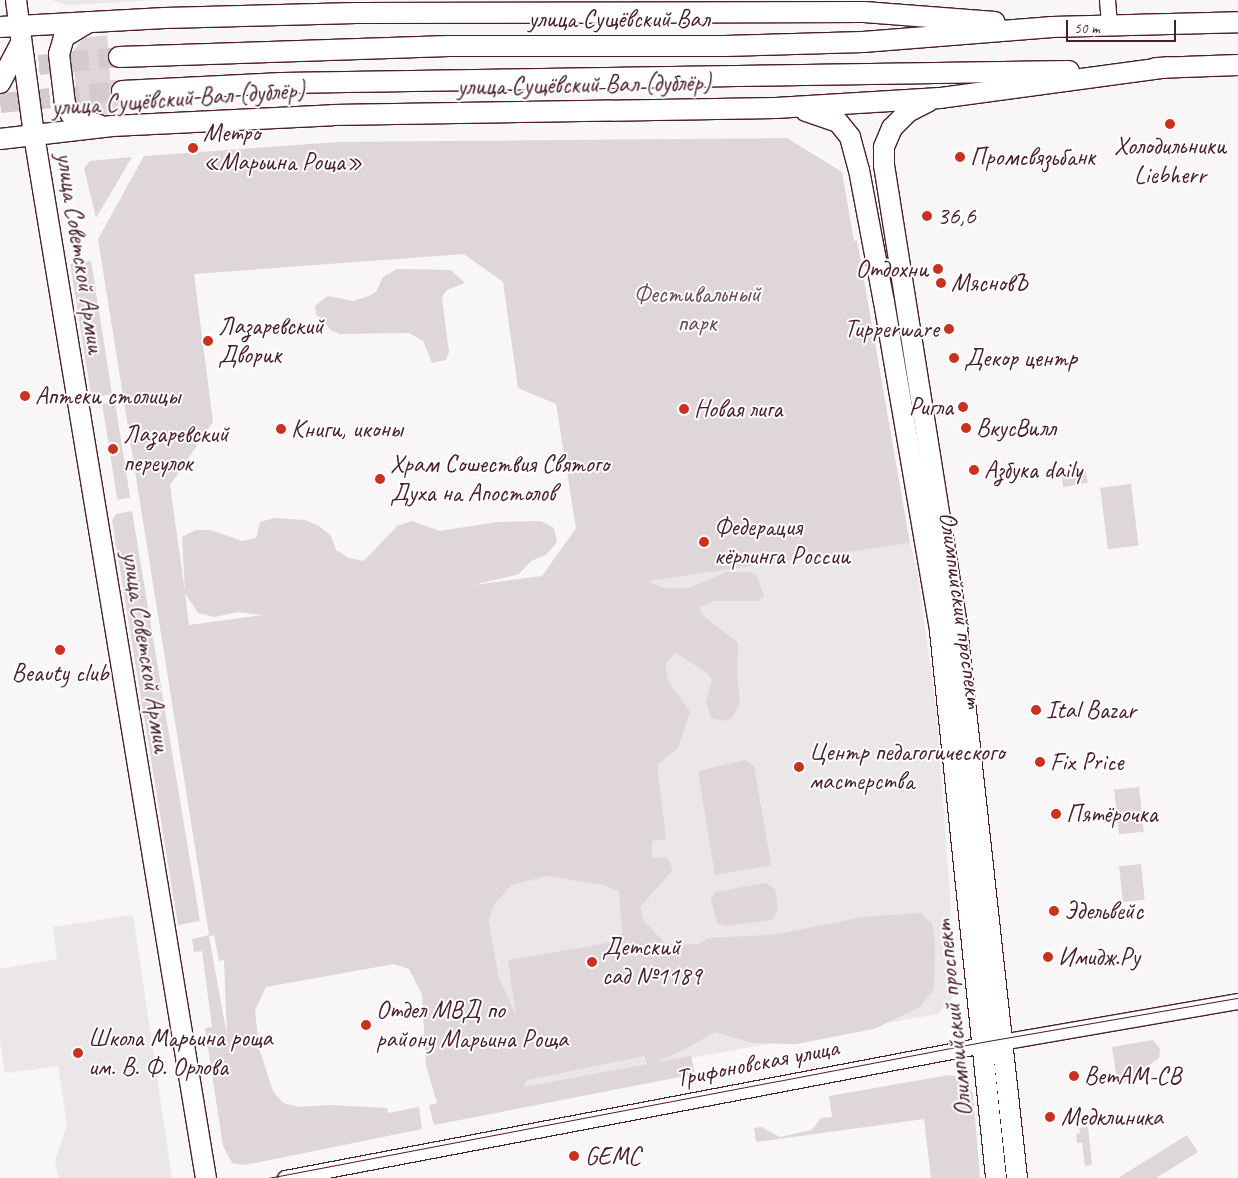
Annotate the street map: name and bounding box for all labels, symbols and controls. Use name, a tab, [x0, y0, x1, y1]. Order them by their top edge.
street label: улица Сущёвский Вал	[529, 4, 709, 34]
scale bar	[1068, 10, 1178, 42]
text: 50 m	[1074, 19, 1100, 38]
street label: улица Сущёвский Вал (дублёр)	[458, 68, 710, 102]
street label: улица Сущёвский Вал (дублёр)	[51, 75, 305, 123]
marker: Холодильники Liebherr	[1164, 118, 1176, 130]
place label: Метро «Марьина Роща»	[203, 119, 362, 178]
place label: Холодильники Liebherr	[1114, 132, 1226, 191]
marker: Метро «Марьина Роща»	[187, 142, 199, 154]
place label: Промсвязьбанк	[970, 142, 1095, 172]
street label: улица Советской Армии	[49, 149, 111, 357]
marker: Промсвязьбанк	[954, 151, 966, 163]
place label: 36,6	[937, 201, 976, 231]
marker: 36,6	[921, 210, 933, 222]
place label: Отдохни	[856, 254, 928, 284]
marker: Отдохни	[932, 263, 944, 275]
place label: МясновЪ	[951, 268, 1028, 298]
marker: МясновЪ	[935, 277, 947, 289]
park label: Фестивальный парк	[633, 280, 761, 339]
place label: Лазаревский Дворик	[218, 312, 324, 371]
place label: Tupperware	[844, 314, 939, 344]
marker: Tupperware	[943, 323, 955, 335]
marker: Лазаревский Дворик	[202, 335, 214, 347]
place label: Декор центр	[964, 343, 1076, 373]
marker: Декор центр	[948, 352, 960, 364]
place label: Аптеки столицы	[35, 381, 182, 411]
marker: Аптеки столицы	[19, 390, 31, 402]
place label: Ригла	[909, 392, 953, 422]
place label: Новая лига	[694, 394, 784, 424]
marker: Ригла	[957, 401, 969, 413]
marker: Новая лига	[678, 403, 690, 415]
place label: ВкусВилл	[976, 413, 1056, 443]
place label: Книги, иконы	[291, 414, 403, 444]
place label: Лазаревский переулок	[123, 420, 229, 479]
marker: ВкусВилл	[960, 422, 972, 434]
marker: Книги, иконы	[275, 423, 287, 435]
marker: Лазаревский переулок	[107, 443, 119, 455]
place label: Храм Сошествия Святого Духа на Апостолов	[390, 450, 609, 509]
place label: Азбука daily	[984, 455, 1082, 485]
marker: Азбука daily	[968, 464, 980, 476]
marker: Храм Сошествия Святого Духа на Апостолов	[374, 473, 386, 485]
street label: Олимпийский проспект	[932, 510, 990, 710]
place label: Федерация кёрлинга России	[714, 513, 848, 572]
marker: Федерация кёрлинга России	[698, 536, 710, 548]
street label: улица Советской Армии	[115, 548, 177, 756]
marker: Beauty club	[54, 644, 66, 656]
place label: Beauty club	[12, 658, 108, 688]
place label: Ital Bazar	[1046, 695, 1137, 725]
marker: Ital Bazar	[1030, 704, 1042, 716]
place label: Центр педагогического мастерства	[809, 738, 1002, 797]
place label: Fix Price	[1050, 747, 1123, 777]
marker: Fix Price	[1034, 756, 1046, 768]
marker: Центр педагогического мастерства	[793, 761, 805, 773]
place label: Пятёрочка	[1066, 799, 1158, 829]
marker: Пятёрочка	[1050, 808, 1062, 820]
place label: Эдельвейс	[1064, 896, 1143, 926]
marker: Эдельвейс	[1048, 905, 1060, 917]
street label: Олимпийский проспект	[929, 918, 979, 1118]
place label: Детский сад №1189	[602, 933, 701, 992]
place label: Имидж.Ру	[1058, 942, 1140, 972]
marker: Имидж.Ру	[1042, 951, 1054, 963]
marker: Детский сад №1189	[586, 956, 598, 968]
place label: Отдел МВД по району Марьина Роща	[376, 996, 566, 1055]
marker: Отдел МВД по району Марьина Роща	[360, 1019, 372, 1031]
place label: Школа Марьина роща им. В. Ф. Орлова	[88, 1024, 275, 1083]
street label: Трифоновская улица	[672, 1032, 842, 1094]
marker: Школа Марьина роща им. В. Ф. Орлова	[72, 1047, 84, 1059]
place label: ВетАМ-СВ	[1084, 1061, 1180, 1091]
marker: ВетАМ-СВ	[1068, 1070, 1080, 1082]
place label: Медклиника	[1061, 1102, 1163, 1132]
marker: Медклиника	[1043, 1110, 1057, 1124]
place label: GEMC	[585, 1141, 640, 1171]
marker: GEMC	[567, 1149, 581, 1163]

